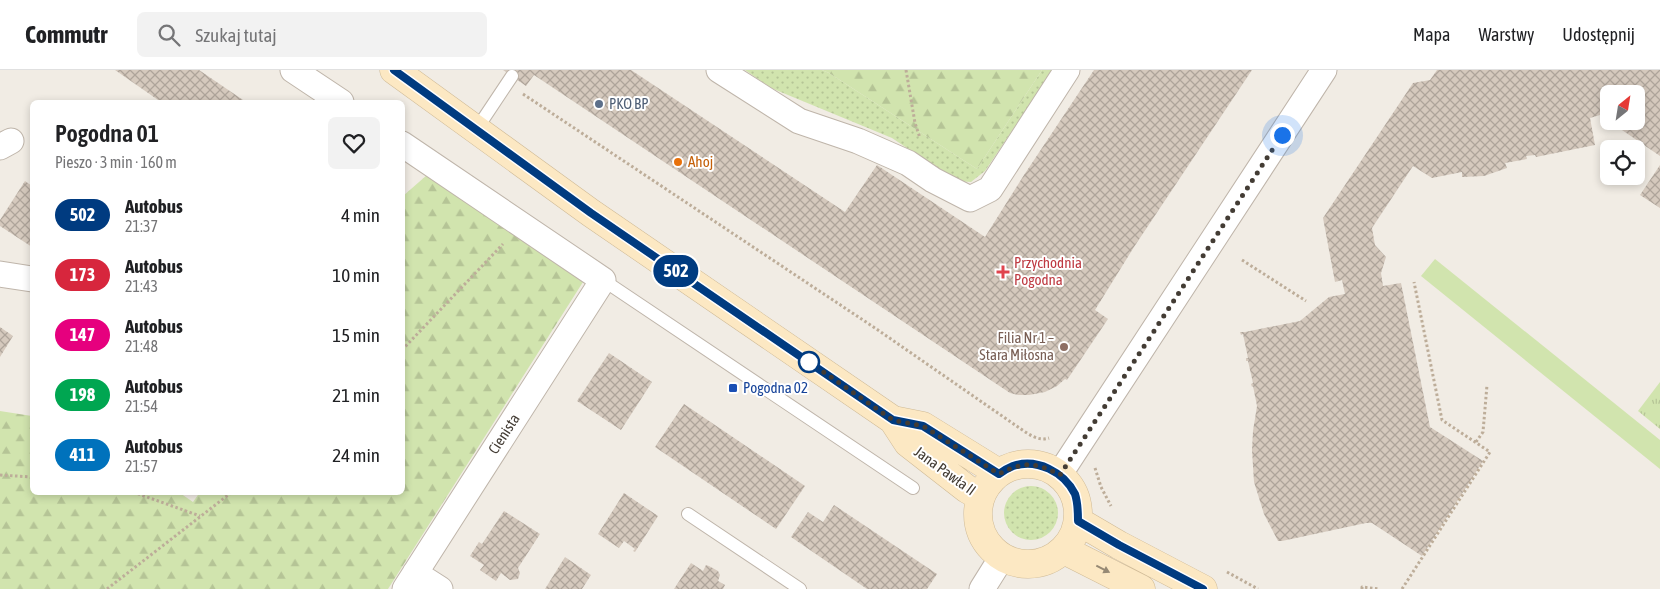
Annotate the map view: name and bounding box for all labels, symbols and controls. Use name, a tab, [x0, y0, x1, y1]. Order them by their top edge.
search box	[137, 12, 487, 57]
text: Commutr	[25, 21, 107, 48]
icon: search	[155, 21, 183, 49]
text: Szukaj tutaj	[195, 24, 277, 46]
text: Mapa	[1413, 24, 1450, 45]
text: Warstwy	[1478, 24, 1534, 45]
text: Udostępnij	[1562, 24, 1635, 45]
north arrow	[1600, 85, 1645, 130]
map controls	[1600, 85, 1645, 185]
place label: PKO BP	[609, 95, 649, 112]
marker: PKO BP	[593, 98, 605, 110]
button: heart	[328, 117, 380, 169]
text: Pogodna 01	[55, 120, 159, 147]
your location	[1270, 123, 1295, 148]
button: locate	[1600, 140, 1645, 185]
text: Pieszo · 3 min · 160 m	[55, 153, 177, 171]
place label: Ahoj	[688, 153, 713, 170]
marker: Ahoj	[672, 156, 684, 168]
text: Autobus	[125, 195, 183, 217]
text: 502	[70, 204, 95, 225]
text: 4 min	[341, 204, 380, 226]
text: 21:37	[125, 217, 158, 235]
place label: Przychodnia Pogodna	[1014, 254, 1082, 288]
text: Autobus	[125, 255, 183, 277]
line badge: 502	[647, 255, 705, 287]
text: 502	[663, 260, 689, 281]
text: 173	[70, 264, 95, 285]
text: 10 min	[332, 264, 380, 286]
marker: Przychodnia Pogodna	[996, 265, 1010, 279]
text: 21:43	[125, 277, 158, 295]
text: Autobus	[125, 315, 183, 337]
text: 147	[70, 324, 95, 345]
text: 15 min	[332, 324, 380, 346]
place label: Filia Nr 1 – Stara Miłosna	[979, 329, 1054, 363]
text: 21:48	[125, 337, 158, 355]
marker: Filia Nr 1 – Stara Miłosna	[1058, 341, 1070, 353]
unlabelled marker	[798, 351, 820, 373]
text: Autobus	[125, 375, 183, 397]
place label: Pogodna 02	[743, 379, 808, 396]
marker: Pogodna 02	[727, 382, 739, 394]
text: 198	[70, 384, 95, 405]
text: 21 min	[332, 384, 380, 406]
text: 21:54	[125, 397, 158, 415]
street label: Cienista	[484, 410, 523, 457]
text: Autobus	[125, 435, 183, 457]
street label: Jana Pawła II	[911, 443, 979, 499]
text: 411	[70, 444, 95, 465]
text: 24 min	[332, 444, 380, 466]
text: 21:57	[125, 457, 158, 475]
one-way arrow	[1095, 565, 1110, 573]

